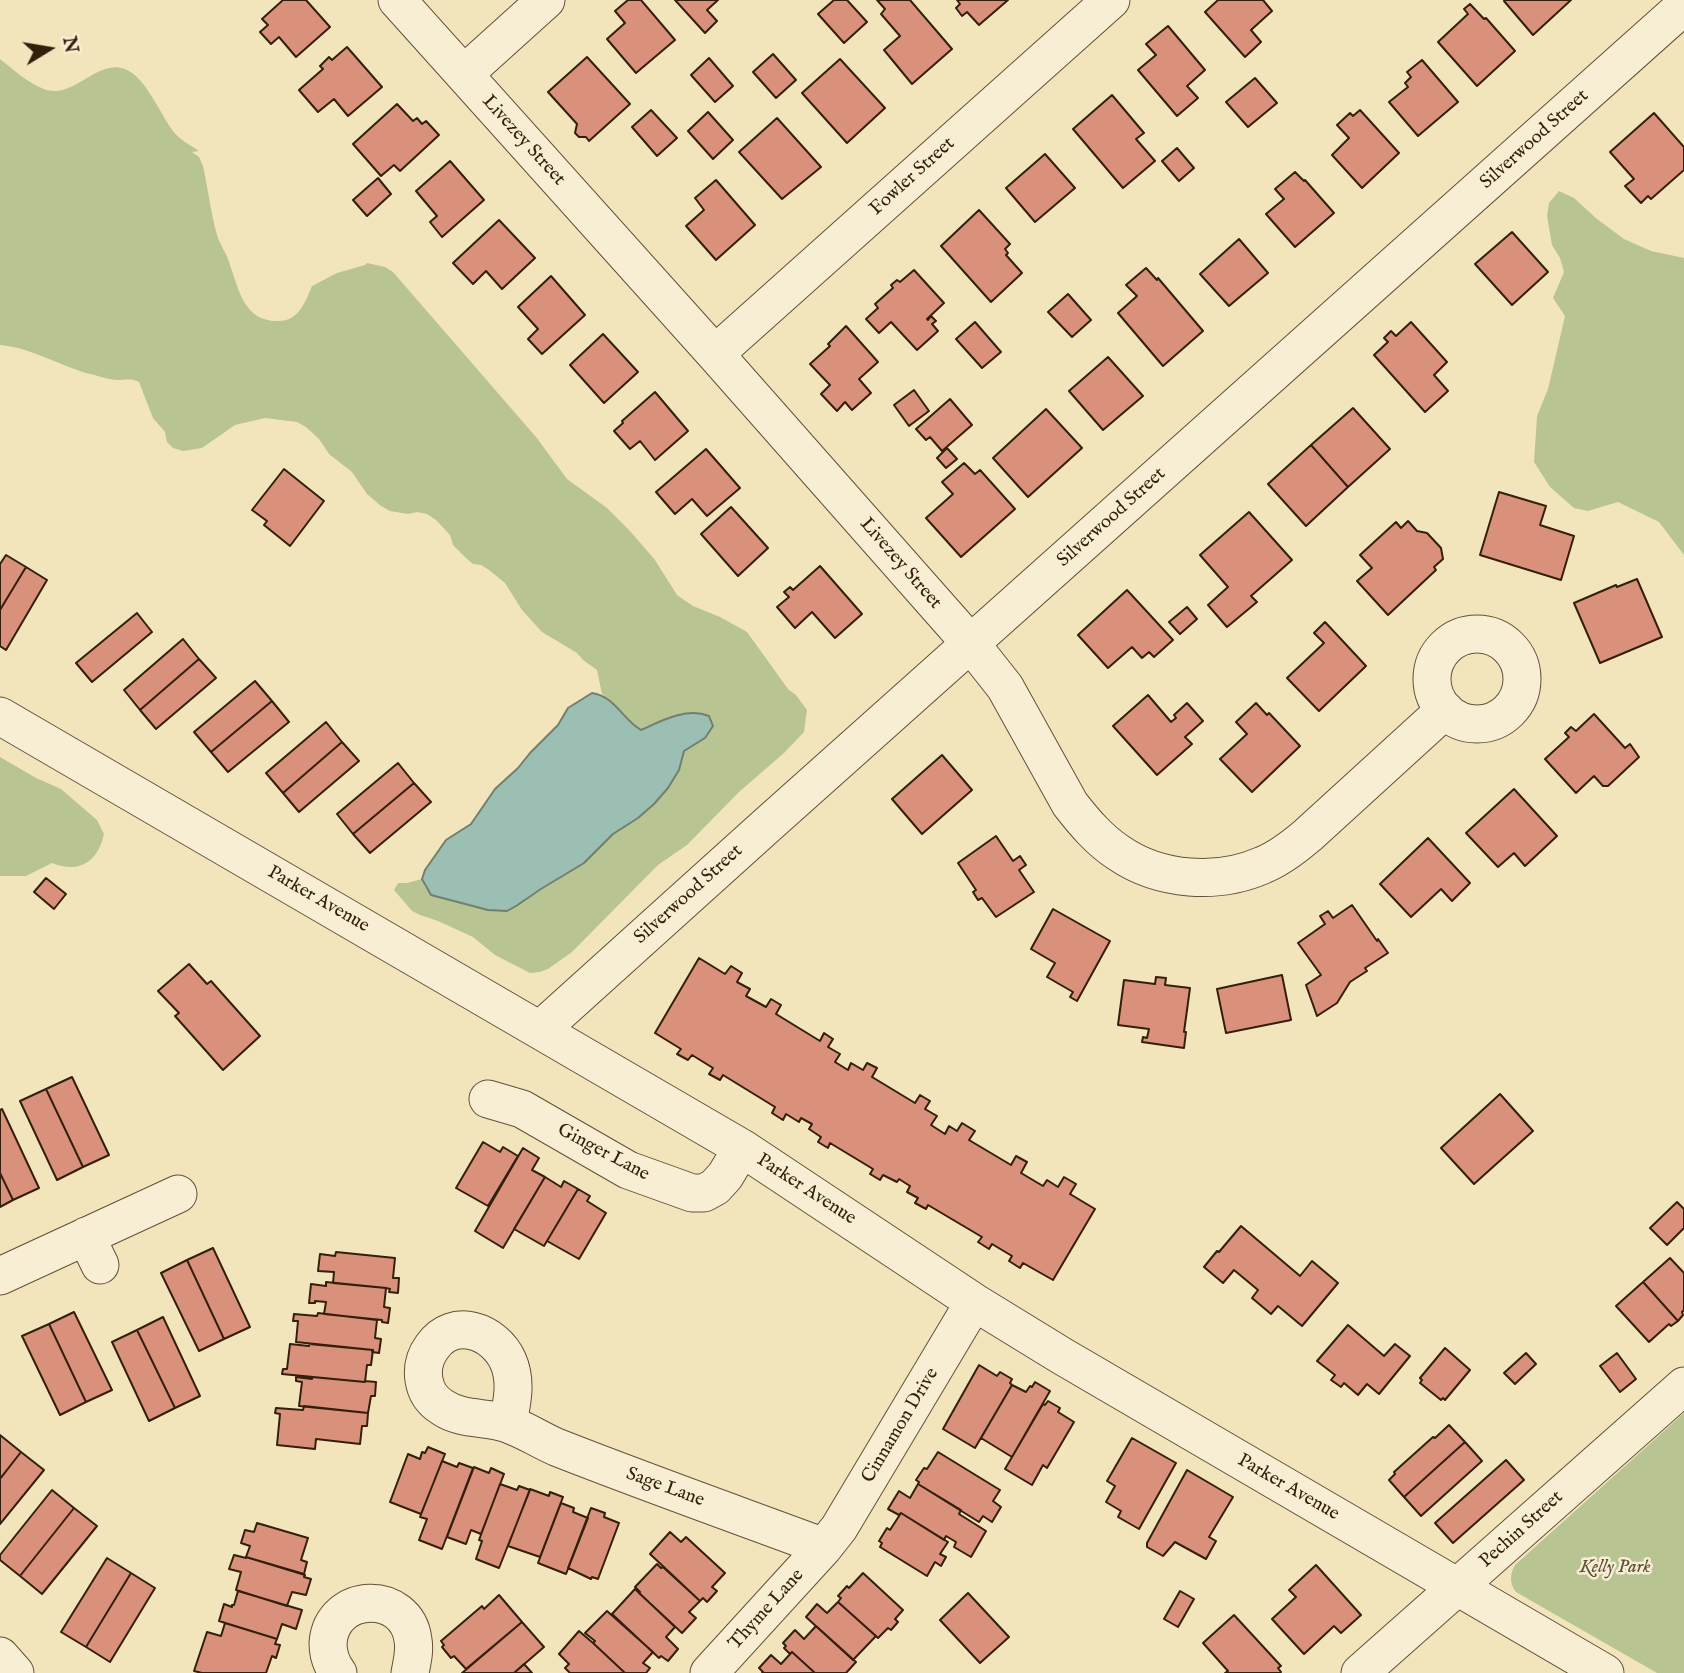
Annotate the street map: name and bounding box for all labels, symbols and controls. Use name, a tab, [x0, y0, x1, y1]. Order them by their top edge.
north arrow	[14, 14, 84, 84]
text: N	[56, 35, 83, 55]
street label: Silverwood Street	[1476, 85, 1594, 195]
street label: Livezey Street	[476, 91, 570, 191]
street label: Fowler Street	[866, 133, 960, 221]
street label: Silverwood Street	[1053, 463, 1171, 573]
street label: Livezey Street	[854, 514, 946, 614]
street label: Silverwood Street	[630, 840, 748, 950]
street label: Parker Avenue	[263, 862, 373, 938]
street label: Ginger Lane	[553, 1119, 653, 1187]
street label: Parker Avenue	[752, 1149, 860, 1231]
street label: Cinnamon Drive	[858, 1364, 944, 1488]
street label: Parker Avenue	[1233, 1450, 1343, 1526]
street label: Sage Lane	[623, 1463, 707, 1513]
street label: Pechin Street	[1476, 1487, 1568, 1573]
park label: Kelly Park	[1579, 1557, 1651, 1579]
street label: Thyme Lane	[725, 1565, 809, 1655]

